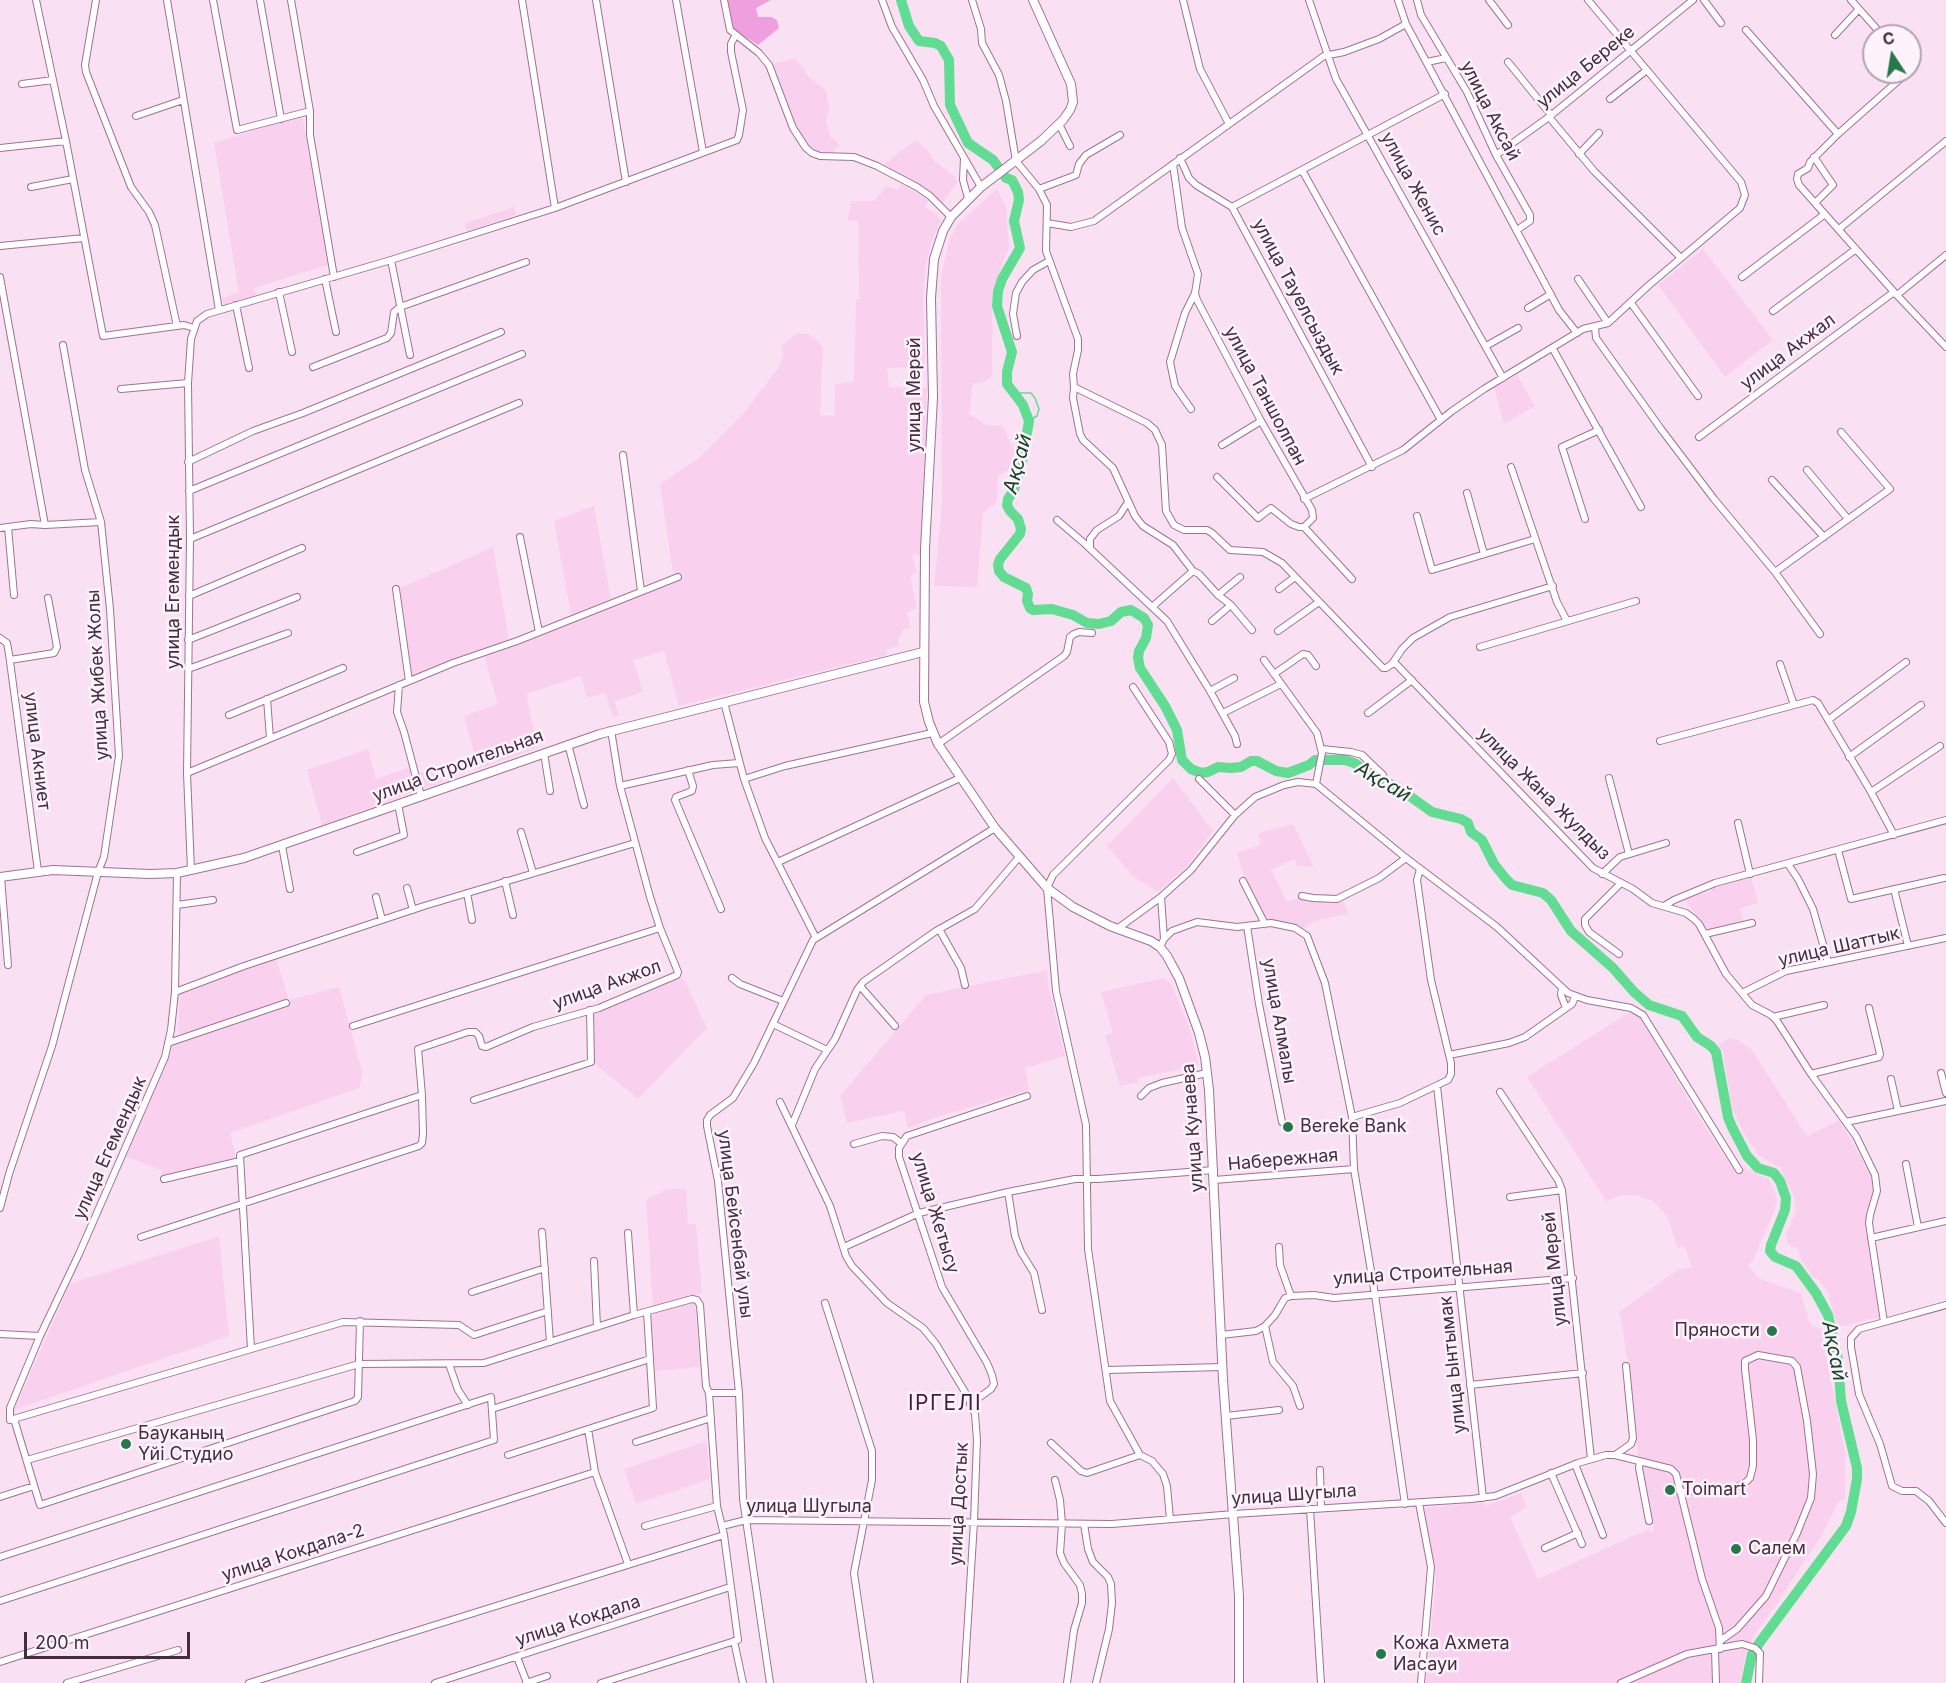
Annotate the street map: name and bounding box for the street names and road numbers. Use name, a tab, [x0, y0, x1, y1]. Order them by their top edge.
street label: улица Береке	[1533, 21, 1639, 113]
street label: улица Аксай	[1456, 57, 1524, 165]
street label: улица Женис	[1376, 128, 1450, 240]
street label: улица Тауелсыздык	[1248, 215, 1348, 379]
street label: улица Акжал	[1736, 309, 1840, 395]
street label: улица Таншолпан	[1219, 323, 1311, 469]
street label: улица Мерей	[904, 337, 926, 453]
street label: улица Егемендык	[163, 515, 185, 669]
street label: улица Жибек Жолы	[83, 589, 113, 761]
street label: улица Акниет	[19, 691, 55, 811]
street label: улица Жана Жулдыз	[1473, 723, 1615, 865]
street label: улица Строительная	[370, 725, 546, 807]
street label: улица Шаттык	[1776, 923, 1902, 971]
street label: улица Акжол	[550, 955, 664, 1015]
street label: улица Алмалы	[1257, 957, 1301, 1085]
street label: улица Кунаева	[1178, 1063, 1208, 1193]
street label: улица Егемендык	[69, 1073, 151, 1223]
street label: улица Бейсенбай улы	[713, 1129, 757, 1319]
street label: Набережная	[1227, 1144, 1339, 1176]
street label: улица Жетысу	[906, 1150, 964, 1276]
street label: улица Мерей	[1538, 1211, 1572, 1327]
street label: улица Строительная	[1332, 1256, 1514, 1290]
street label: улица Ынтымак	[1435, 1295, 1471, 1435]
street label: улица Достык	[945, 1442, 973, 1566]
street label: улица Шугыла	[1231, 1480, 1357, 1510]
street label: улица Шугыла	[746, 1496, 872, 1518]
street label: улица Кокдала-2	[219, 1520, 367, 1586]
street label: улица Кокдала	[513, 1591, 643, 1651]

